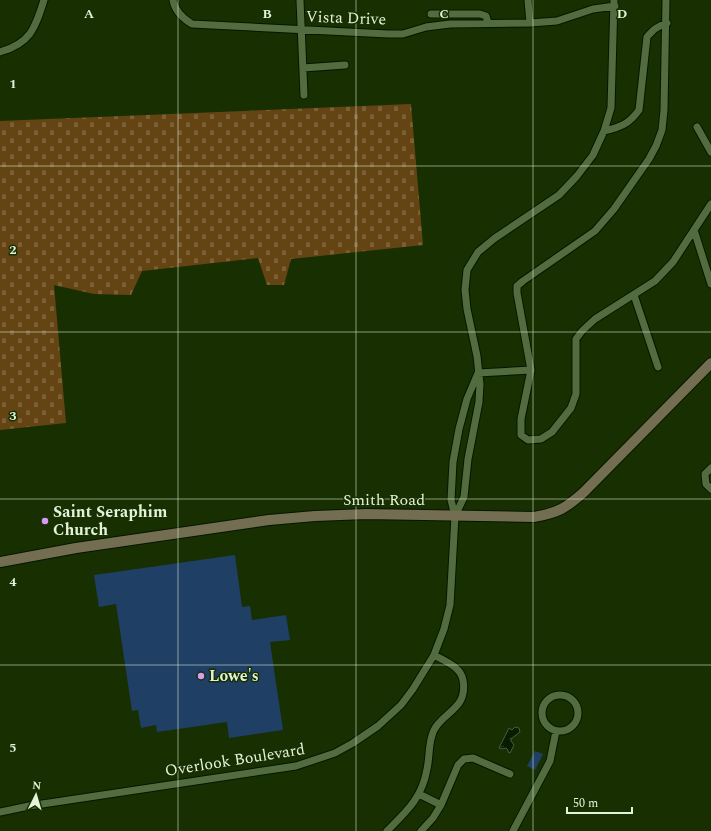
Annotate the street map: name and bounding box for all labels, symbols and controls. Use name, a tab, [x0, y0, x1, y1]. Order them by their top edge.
text: A	[84, 4, 94, 24]
text: B	[262, 4, 272, 24]
text: C	[439, 4, 449, 24]
text: D	[617, 4, 627, 24]
street label: Vista Drive	[305, 5, 387, 31]
text: 1	[9, 74, 17, 94]
text: 2	[9, 240, 17, 260]
text: 3	[9, 406, 17, 426]
street label: Smith Road	[343, 488, 425, 512]
place label: Saint Seraphim Church	[53, 500, 168, 542]
marker: Saint Seraphim Church	[40, 516, 50, 526]
text: 4	[9, 572, 17, 592]
place label: Lowe's	[209, 664, 259, 688]
marker: Lowe's	[196, 671, 206, 681]
street label: Overlook Boulevard	[163, 737, 307, 783]
text: 5	[9, 738, 17, 758]
north arrow	[16, 775, 56, 815]
text: N	[32, 777, 42, 794]
scale bar	[567, 789, 632, 815]
text: 50 m	[573, 794, 598, 813]

